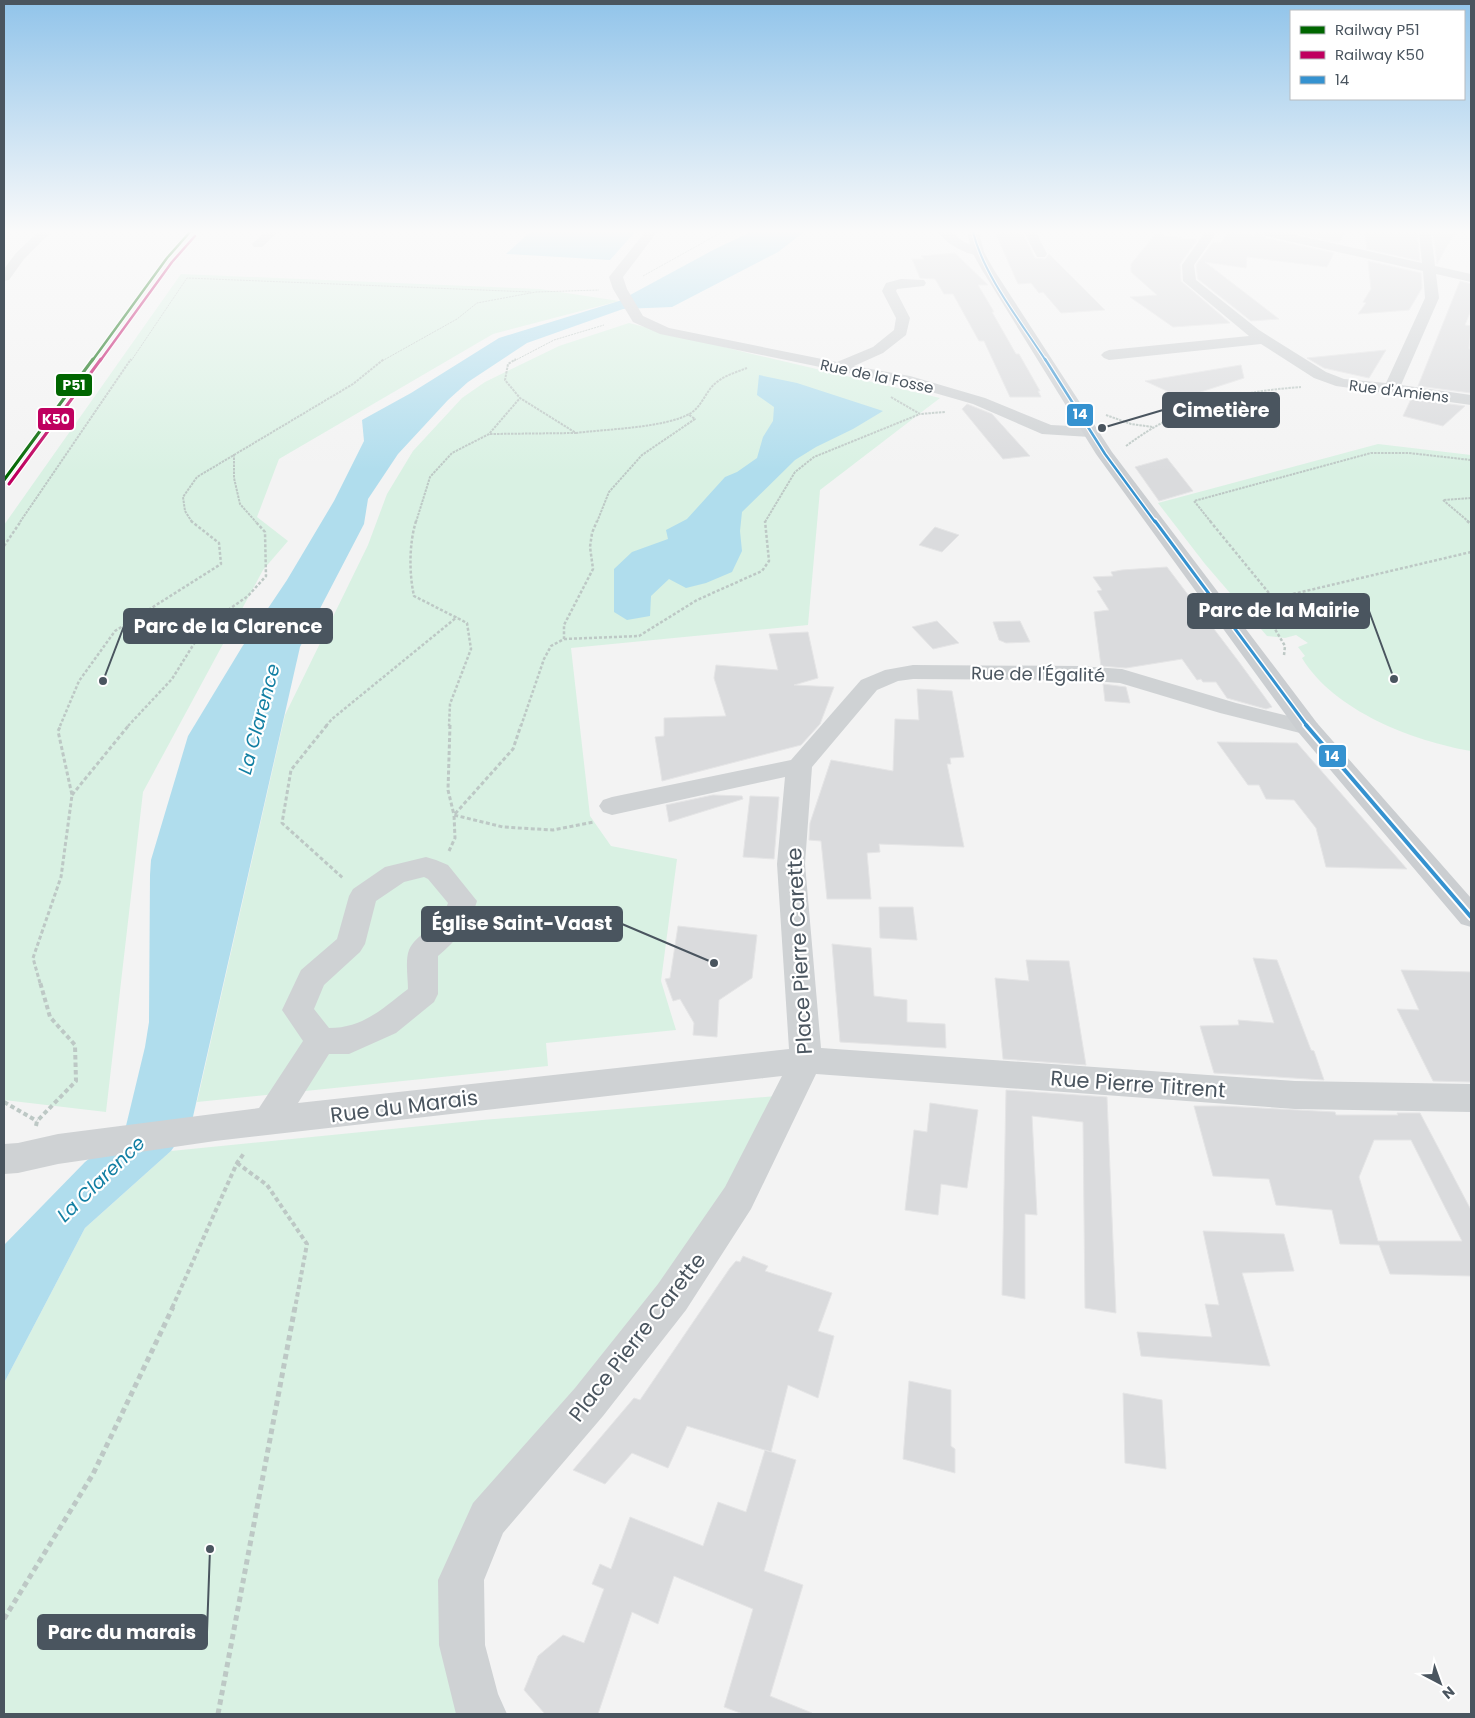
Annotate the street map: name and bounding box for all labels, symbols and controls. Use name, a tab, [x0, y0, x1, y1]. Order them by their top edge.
legend	[1290, 10, 1465, 100]
text: Railway P51	[1335, 19, 1419, 40]
text: Railway K50	[1335, 44, 1424, 65]
text: 14	[1335, 69, 1349, 90]
street label: Rue de la Fosse	[818, 354, 936, 398]
line badge: P51	[55, 373, 93, 397]
street label: Rue d'Amiens	[1348, 374, 1450, 408]
text: P51	[62, 375, 86, 395]
callout: Cimetière	[1163, 393, 1279, 427]
text: Cimetière	[1173, 397, 1270, 424]
line badge: 14	[1066, 403, 1094, 427]
text: 14	[1073, 404, 1087, 424]
line badge: K50	[37, 407, 75, 431]
text: K50	[42, 409, 70, 429]
callout: Parc de la Mairie	[1188, 594, 1369, 628]
text: Parc de la Mairie	[1199, 597, 1360, 624]
callout: Parc de la Clarence	[124, 609, 332, 643]
text: Parc de la Clarence	[134, 613, 322, 640]
street label: Rue de l'Égalité	[971, 660, 1105, 688]
water label: La Clarence	[231, 661, 287, 777]
line badge: 14	[1318, 744, 1347, 768]
text: 14	[1325, 746, 1339, 766]
street label: Place Pierre Carette	[779, 847, 819, 1055]
callout: Église Saint-Vaast	[422, 907, 622, 941]
text: Église Saint-Vaast	[432, 910, 613, 937]
street label: Rue Pierre Titrent	[1049, 1063, 1227, 1105]
street label: Rue du Marais	[329, 1083, 479, 1129]
water label: La Clarence	[51, 1130, 151, 1228]
street label: Place Pierre Carette	[562, 1246, 712, 1428]
callout: Parc du marais	[38, 1615, 207, 1649]
text: Parc du marais	[48, 1619, 196, 1646]
north arrow	[1415, 1658, 1465, 1708]
text: N	[1438, 1682, 1459, 1704]

